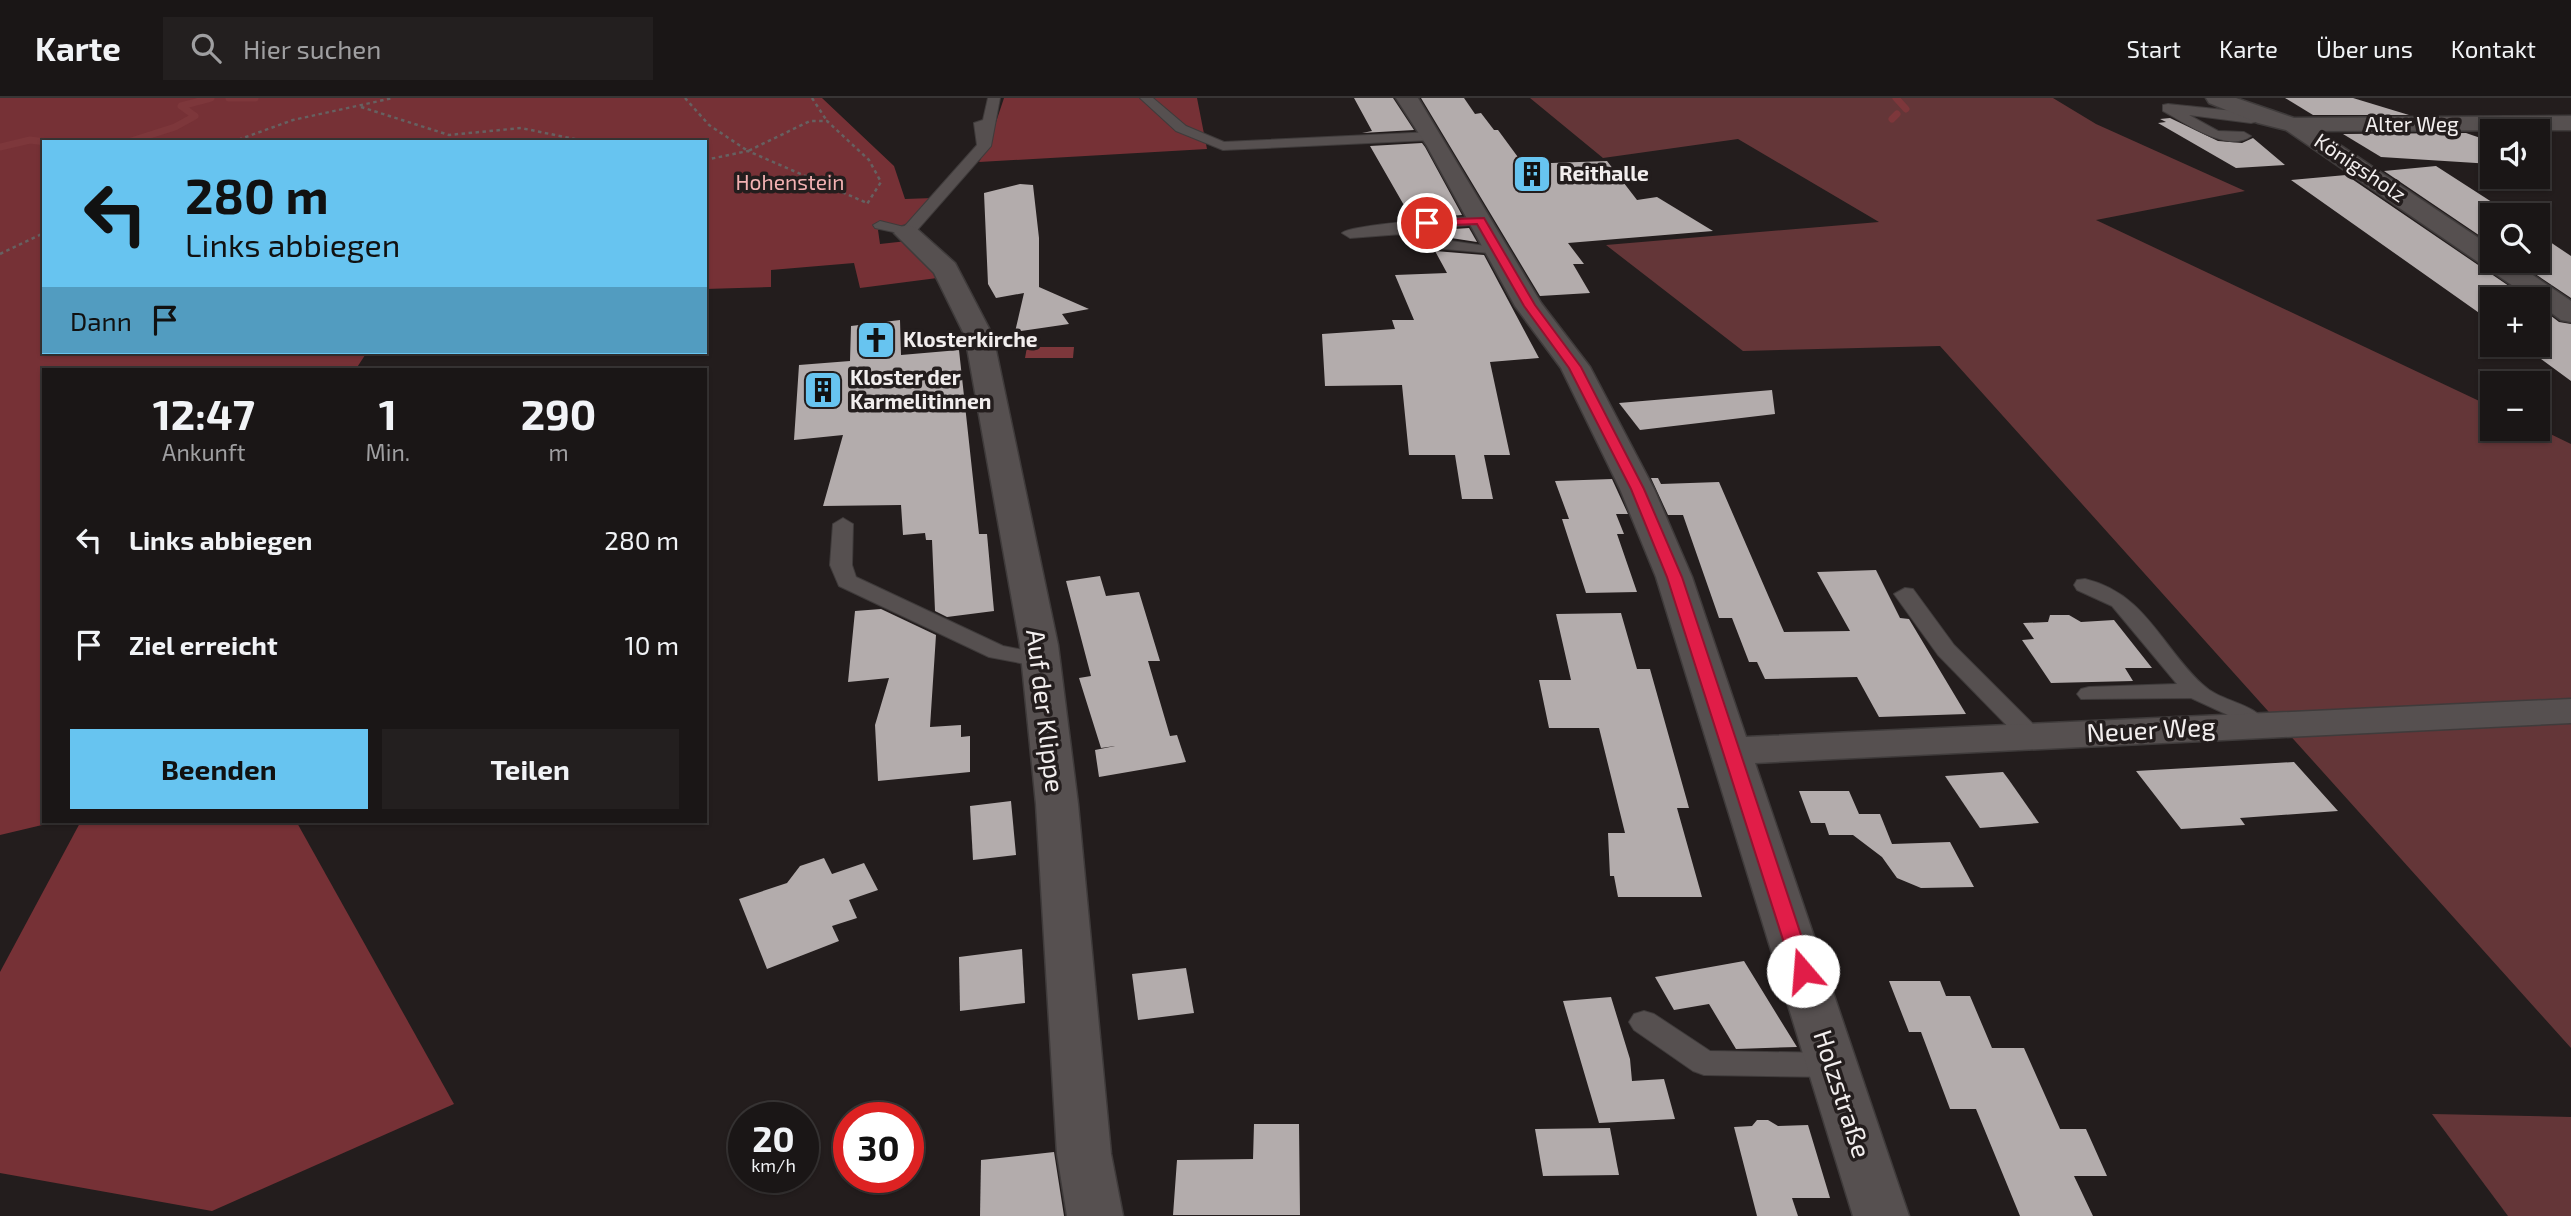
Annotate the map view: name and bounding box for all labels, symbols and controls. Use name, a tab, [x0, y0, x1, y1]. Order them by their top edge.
search box	[163, 17, 653, 80]
text: Karte	[35, 28, 121, 68]
icon: search	[187, 29, 225, 67]
text: Hier suchen	[243, 33, 381, 64]
text: Start	[2127, 34, 2181, 63]
text: Karte	[2219, 34, 2278, 63]
text: Über uns	[2316, 34, 2413, 63]
text: Kontakt	[2451, 34, 2536, 63]
street label: Alter Weg	[2365, 111, 2459, 136]
map controls	[2480, 119, 2550, 441]
button: sound	[2480, 119, 2550, 189]
street label: Königsholz	[2310, 127, 2411, 206]
building icon: Reithalle	[1511, 153, 1553, 195]
place label: Reithalle	[1559, 160, 1649, 185]
text: 280 m	[185, 165, 329, 224]
icon: left	[70, 168, 161, 259]
park label: Hohenstein	[736, 169, 845, 194]
pin	[1397, 193, 1457, 253]
button: search	[2480, 203, 2550, 273]
icon: arrive	[1408, 204, 1446, 242]
text: Links abbiegen	[185, 225, 400, 263]
button: +	[2480, 287, 2550, 357]
icon: arrive	[146, 301, 184, 339]
text: Dann	[70, 305, 132, 336]
church icon: Klosterkirche	[855, 319, 897, 361]
place label: Klosterkirche	[903, 326, 1038, 351]
place label: Kloster der Karmelitinnen	[850, 364, 991, 413]
building icon: Kloster der Karmelitinnen	[802, 369, 844, 411]
button: −	[2480, 371, 2550, 441]
text: 12:47	[153, 388, 255, 438]
text: 1	[379, 388, 397, 438]
text: 290	[521, 388, 596, 438]
text: Ankunft	[162, 438, 245, 466]
text: Min.	[366, 438, 410, 466]
text: m	[548, 438, 569, 466]
icon: left	[70, 521, 108, 559]
text: Links abbiegen	[129, 524, 313, 555]
text: 280 m	[604, 524, 679, 555]
icon: arrive	[70, 626, 108, 664]
street label: Auf der Klippe	[1021, 627, 1072, 794]
text: Ziel erreicht	[129, 629, 278, 660]
text: 10 m	[624, 629, 679, 660]
street label: Neuer Weg	[2086, 710, 2216, 747]
button: Beenden	[70, 729, 368, 809]
button: Teilen	[382, 729, 679, 809]
position arrow	[1766, 934, 1840, 1008]
street label: Holzstraße	[1808, 1026, 1879, 1161]
speed limit sign: 30	[833, 1102, 924, 1193]
text: 20	[752, 1117, 795, 1159]
text: km/h	[751, 1154, 796, 1176]

